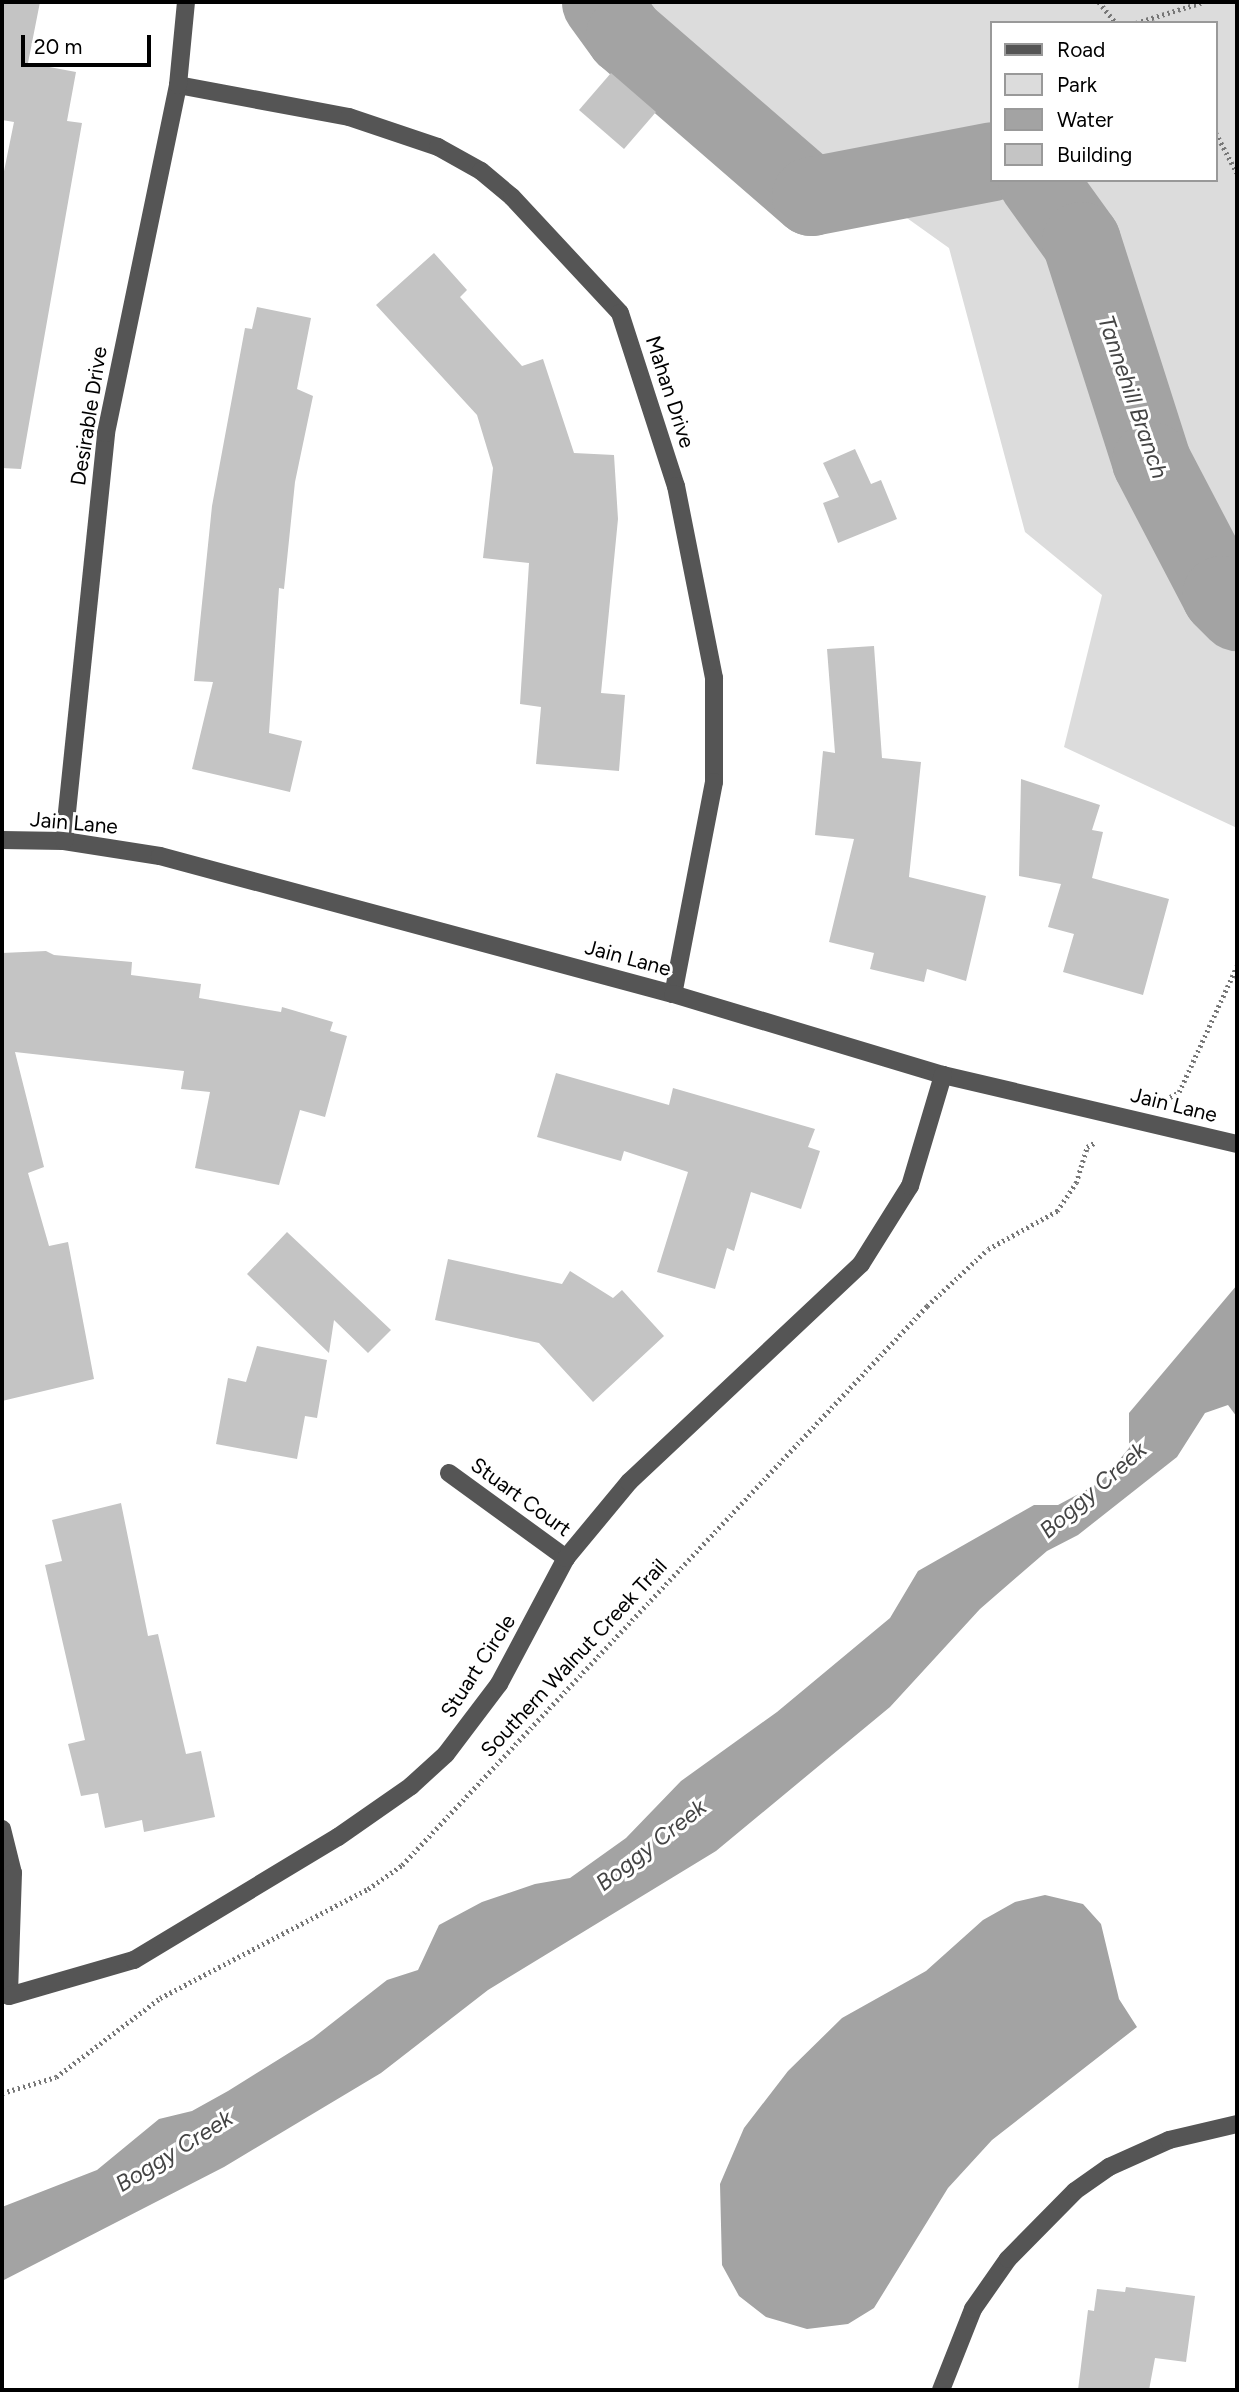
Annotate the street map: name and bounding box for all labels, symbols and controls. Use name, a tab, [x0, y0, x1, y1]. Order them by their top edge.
scale bar	[24, 21, 154, 65]
legend	[990, 21, 1218, 182]
text: 20 m	[34, 34, 82, 59]
text: Road	[1057, 37, 1105, 62]
text: Park	[1057, 72, 1097, 97]
text: Water	[1057, 107, 1113, 132]
text: Building	[1057, 142, 1132, 167]
water label: Tannehill Branch	[1092, 312, 1174, 482]
street label: Mahan Drive	[640, 333, 700, 451]
street label: Desirable Drive	[66, 345, 112, 487]
street label: Jain Lane	[29, 807, 119, 839]
street label: Jain Lane	[582, 934, 674, 982]
street label: Jain Lane	[1128, 1082, 1220, 1128]
water label: Boggy Creek	[1034, 1436, 1152, 1544]
street label: Stuart Court	[466, 1452, 576, 1542]
street label: Southern Walnut Creek Trail	[476, 1554, 672, 1762]
street label: Stuart Circle	[435, 1610, 521, 1722]
water label: Boggy Creek	[590, 1793, 712, 1897]
water label: Boggy Creek	[110, 2104, 238, 2198]

